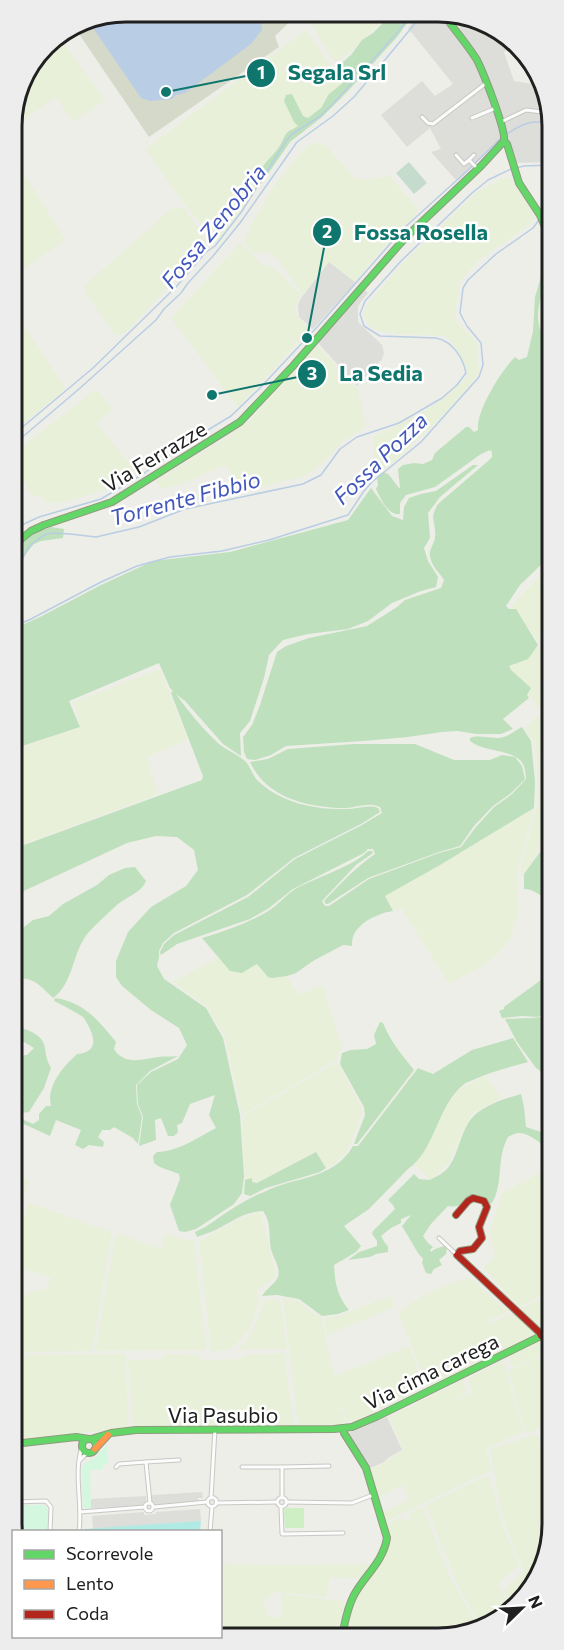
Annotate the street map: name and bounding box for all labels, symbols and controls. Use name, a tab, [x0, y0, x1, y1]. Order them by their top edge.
callout: Segala Srl	[246, 53, 399, 93]
text: Segala Srl	[288, 58, 386, 85]
text: 1	[257, 61, 265, 83]
water label: Fossa Zenobria	[155, 158, 271, 294]
callout: Fossa Rosella	[312, 212, 500, 252]
text: Fossa Rosella	[354, 218, 488, 245]
text: 2	[322, 220, 332, 242]
callout: La Sedia	[297, 354, 435, 394]
text: La Sedia	[339, 359, 423, 386]
text: 3	[307, 362, 317, 384]
water label: Fossa Pozza	[327, 406, 433, 510]
street label: Via Ferrazze	[97, 415, 211, 497]
water label: Torrente Fibbio	[107, 465, 263, 531]
street label: Via cima carega	[360, 1328, 502, 1414]
street label: Via Pasubio	[168, 1402, 278, 1427]
legend	[12, 1530, 222, 1638]
text: Scorrevole	[66, 1542, 153, 1564]
text: Lento	[66, 1572, 114, 1594]
north arrow	[492, 1578, 552, 1638]
text: N	[525, 1592, 547, 1611]
text: Coda	[66, 1602, 109, 1624]

